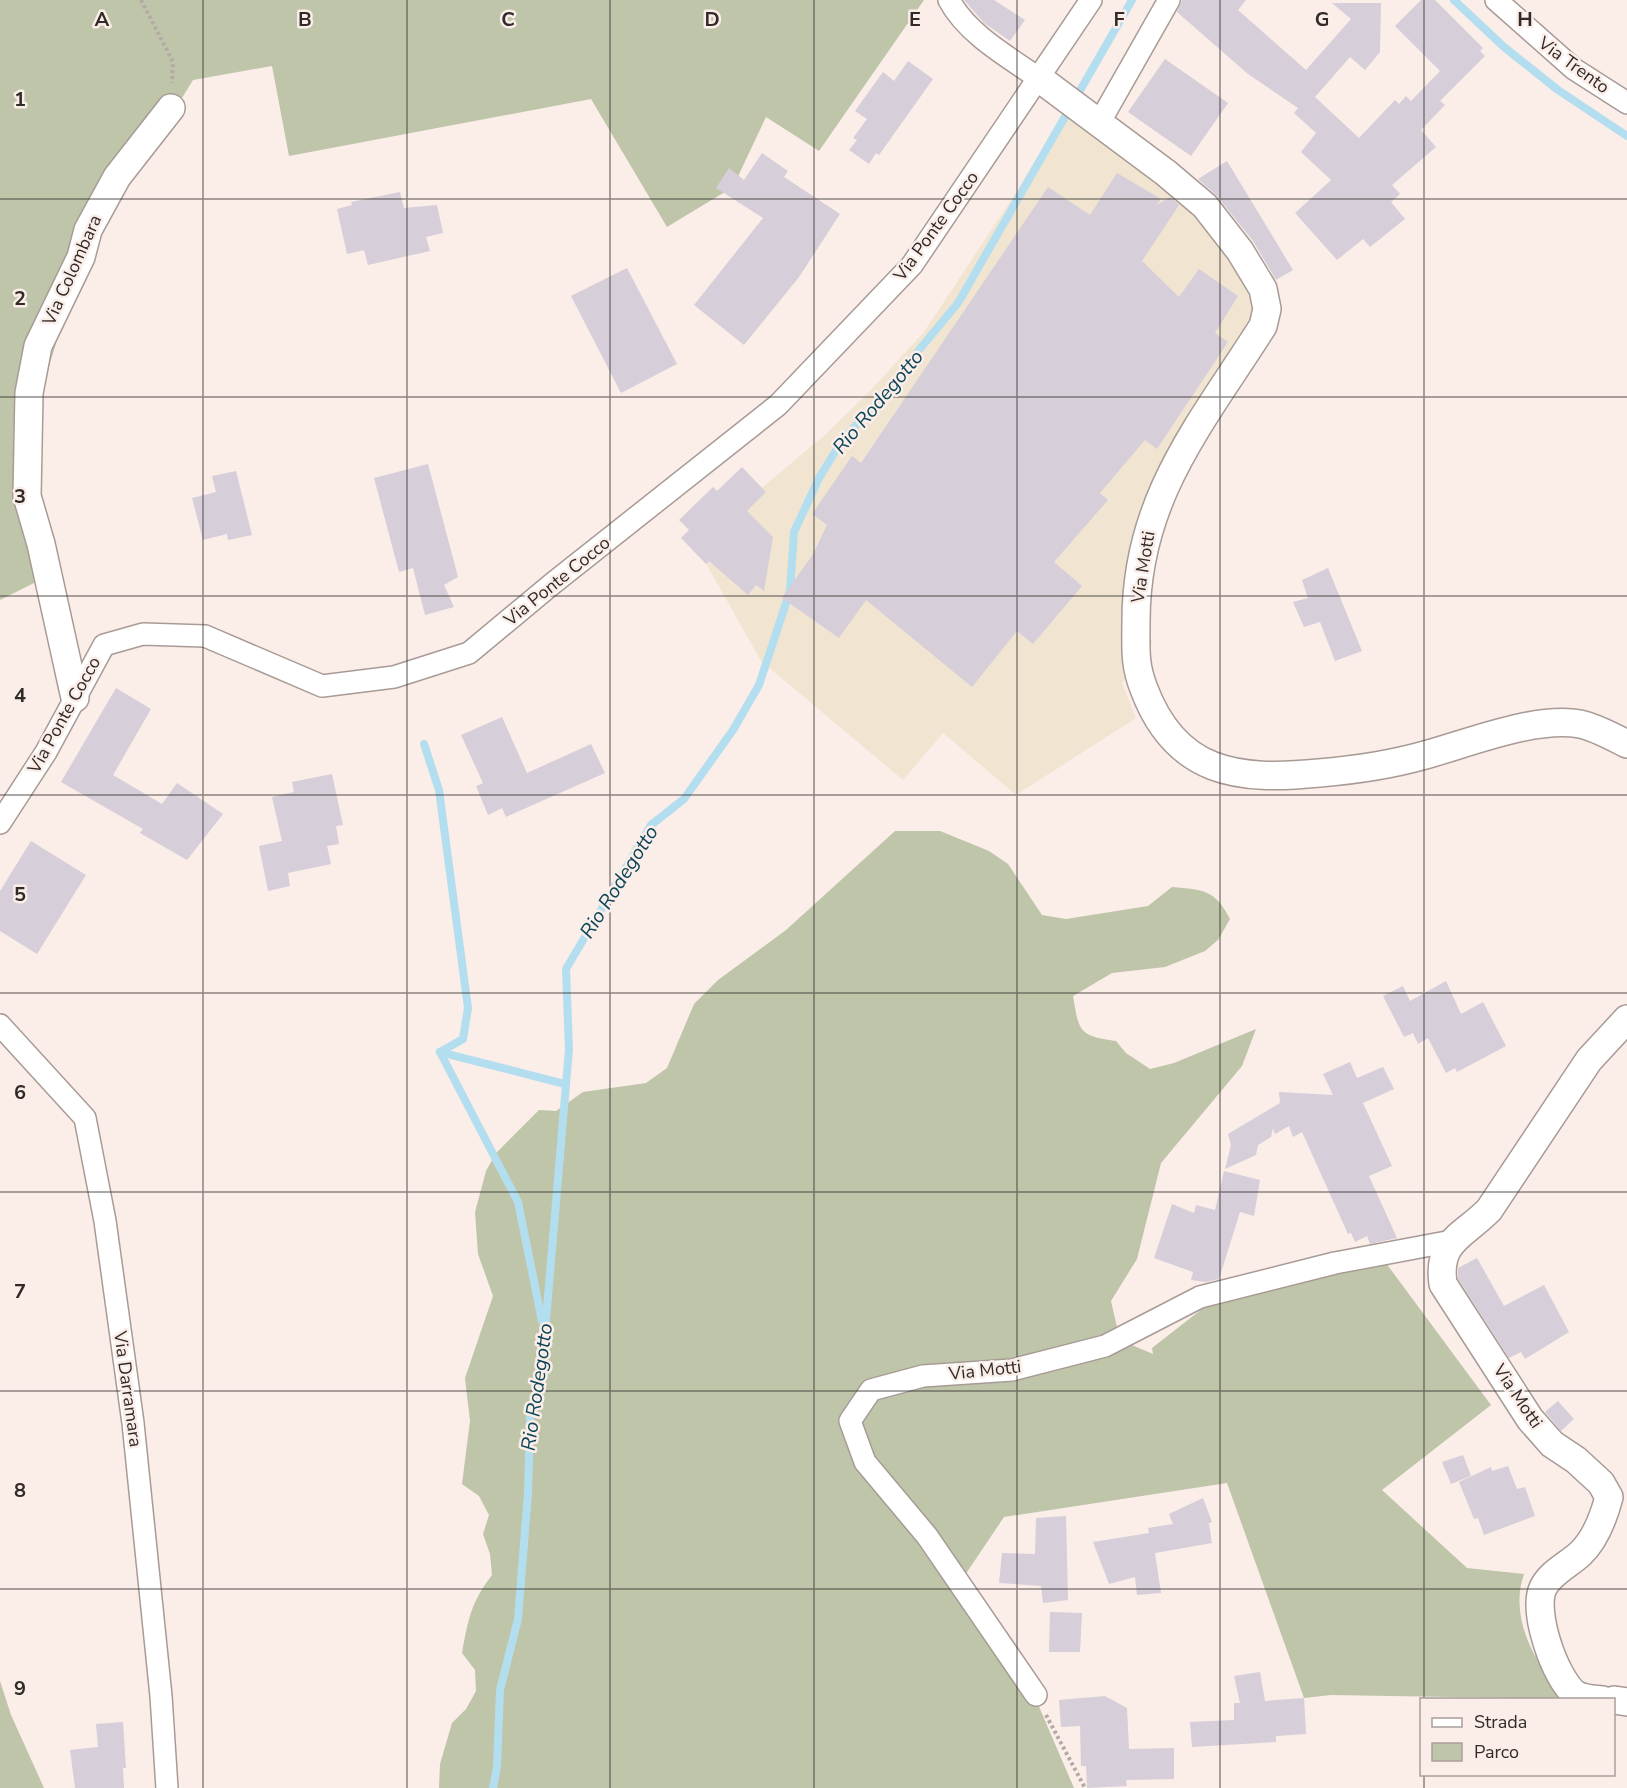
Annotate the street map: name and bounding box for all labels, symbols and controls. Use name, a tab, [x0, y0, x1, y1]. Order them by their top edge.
text: A	[95, 6, 110, 33]
text: B	[298, 6, 312, 33]
text: C	[501, 6, 515, 33]
text: D	[704, 6, 720, 33]
text: E	[909, 6, 921, 33]
text: F	[1113, 6, 1125, 33]
text: G	[1315, 6, 1329, 33]
text: H	[1517, 6, 1533, 33]
street label: Via Trento	[1533, 30, 1614, 99]
text: 1	[14, 86, 26, 113]
street label: Via Ponte Cocco	[887, 166, 984, 287]
street label: Via Colombara	[36, 211, 107, 330]
text: 2	[14, 285, 26, 312]
water label: Rio Rodegotto	[826, 344, 930, 460]
text: 3	[14, 483, 26, 510]
street label: Via Motti	[1125, 529, 1161, 606]
street label: Via Ponte Cocco	[498, 531, 615, 632]
street label: Via Ponte Cocco	[21, 652, 106, 779]
text: 4	[14, 682, 26, 709]
water label: Rio Rodegotto	[574, 820, 664, 944]
text: 5	[14, 881, 26, 908]
text: 6	[14, 1079, 26, 1106]
text: 7	[14, 1278, 26, 1305]
water label: Rio Rodegotto	[515, 1322, 559, 1452]
street label: Via Darramara	[108, 1328, 148, 1449]
street label: Via Motti	[947, 1354, 1022, 1386]
street label: Via Motti	[1487, 1358, 1548, 1433]
text: 8	[14, 1477, 26, 1504]
text: 9	[14, 1675, 26, 1702]
legend	[1420, 1698, 1615, 1776]
text: Strada	[1474, 1710, 1527, 1734]
text: Parco	[1474, 1740, 1519, 1764]

